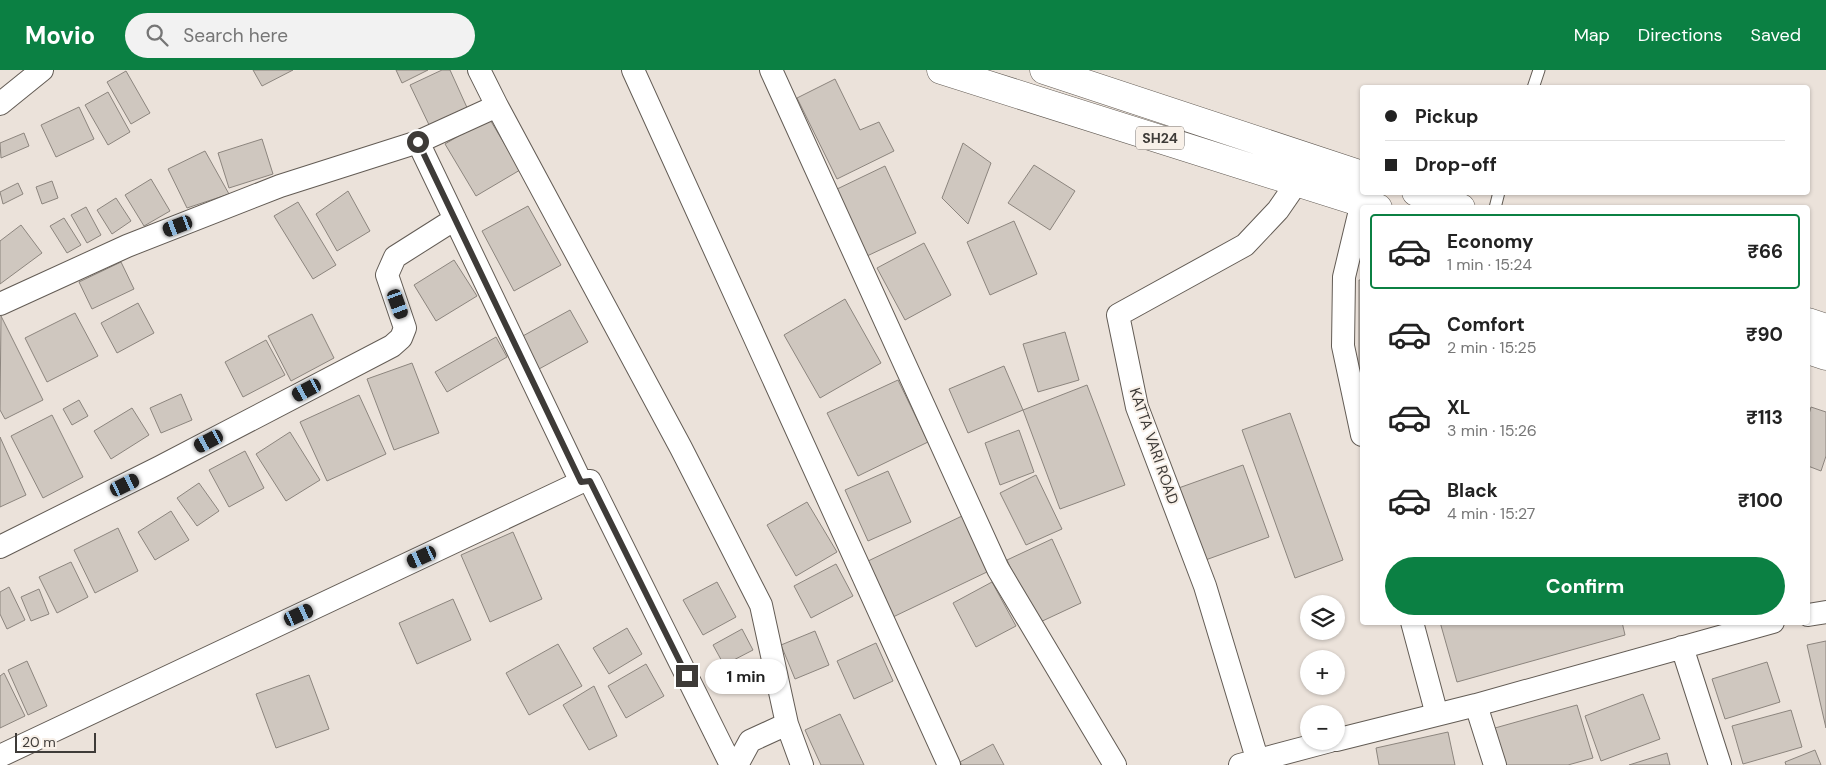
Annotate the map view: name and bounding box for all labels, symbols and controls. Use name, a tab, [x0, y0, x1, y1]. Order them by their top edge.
search box	[125, 13, 475, 58]
text: Movio	[25, 20, 95, 51]
icon: search	[143, 21, 171, 49]
text: Search here	[183, 23, 288, 48]
text: Map	[1574, 23, 1610, 47]
text: Directions	[1638, 23, 1723, 47]
text: Saved	[1751, 23, 1801, 47]
text: Pickup	[1415, 104, 1479, 129]
road number: SH24	[1136, 126, 1184, 150]
route start	[407, 131, 429, 153]
text: Drop-off	[1415, 152, 1497, 177]
car	[161, 214, 194, 238]
icon: car	[1387, 229, 1432, 274]
text: Economy	[1447, 229, 1534, 254]
text: ₹66	[1747, 239, 1783, 264]
text: 1 min · 15:24	[1447, 254, 1532, 275]
car	[385, 287, 410, 321]
icon: car	[1387, 312, 1432, 357]
text: Comfort	[1447, 312, 1525, 337]
text: ₹90	[1746, 322, 1783, 347]
text: 2 min · 15:25	[1447, 337, 1536, 358]
car	[290, 376, 323, 404]
street label: KATTA VARI ROAD	[1125, 385, 1183, 507]
icon: car	[1387, 395, 1432, 440]
text: XL	[1447, 395, 1470, 420]
text: ₹113	[1746, 405, 1783, 430]
text: 3 min · 15:26	[1447, 420, 1537, 441]
car	[192, 427, 225, 455]
car	[108, 472, 141, 498]
icon: car	[1387, 478, 1432, 523]
text: Black	[1447, 478, 1498, 503]
text: ₹100	[1738, 488, 1783, 513]
text: 4 min · 15:27	[1447, 503, 1535, 524]
car	[405, 544, 438, 570]
button: Confirm	[1385, 557, 1785, 615]
map controls	[1300, 595, 1345, 750]
button: layers	[1300, 595, 1345, 640]
car	[282, 602, 315, 628]
button: +	[1300, 650, 1345, 695]
callout: 1 min	[704, 658, 787, 694]
route end	[676, 665, 698, 687]
text: 1 min	[727, 666, 765, 687]
button: −	[1300, 705, 1345, 750]
scale bar	[15, 730, 96, 753]
text: 20 m	[22, 733, 56, 751]

